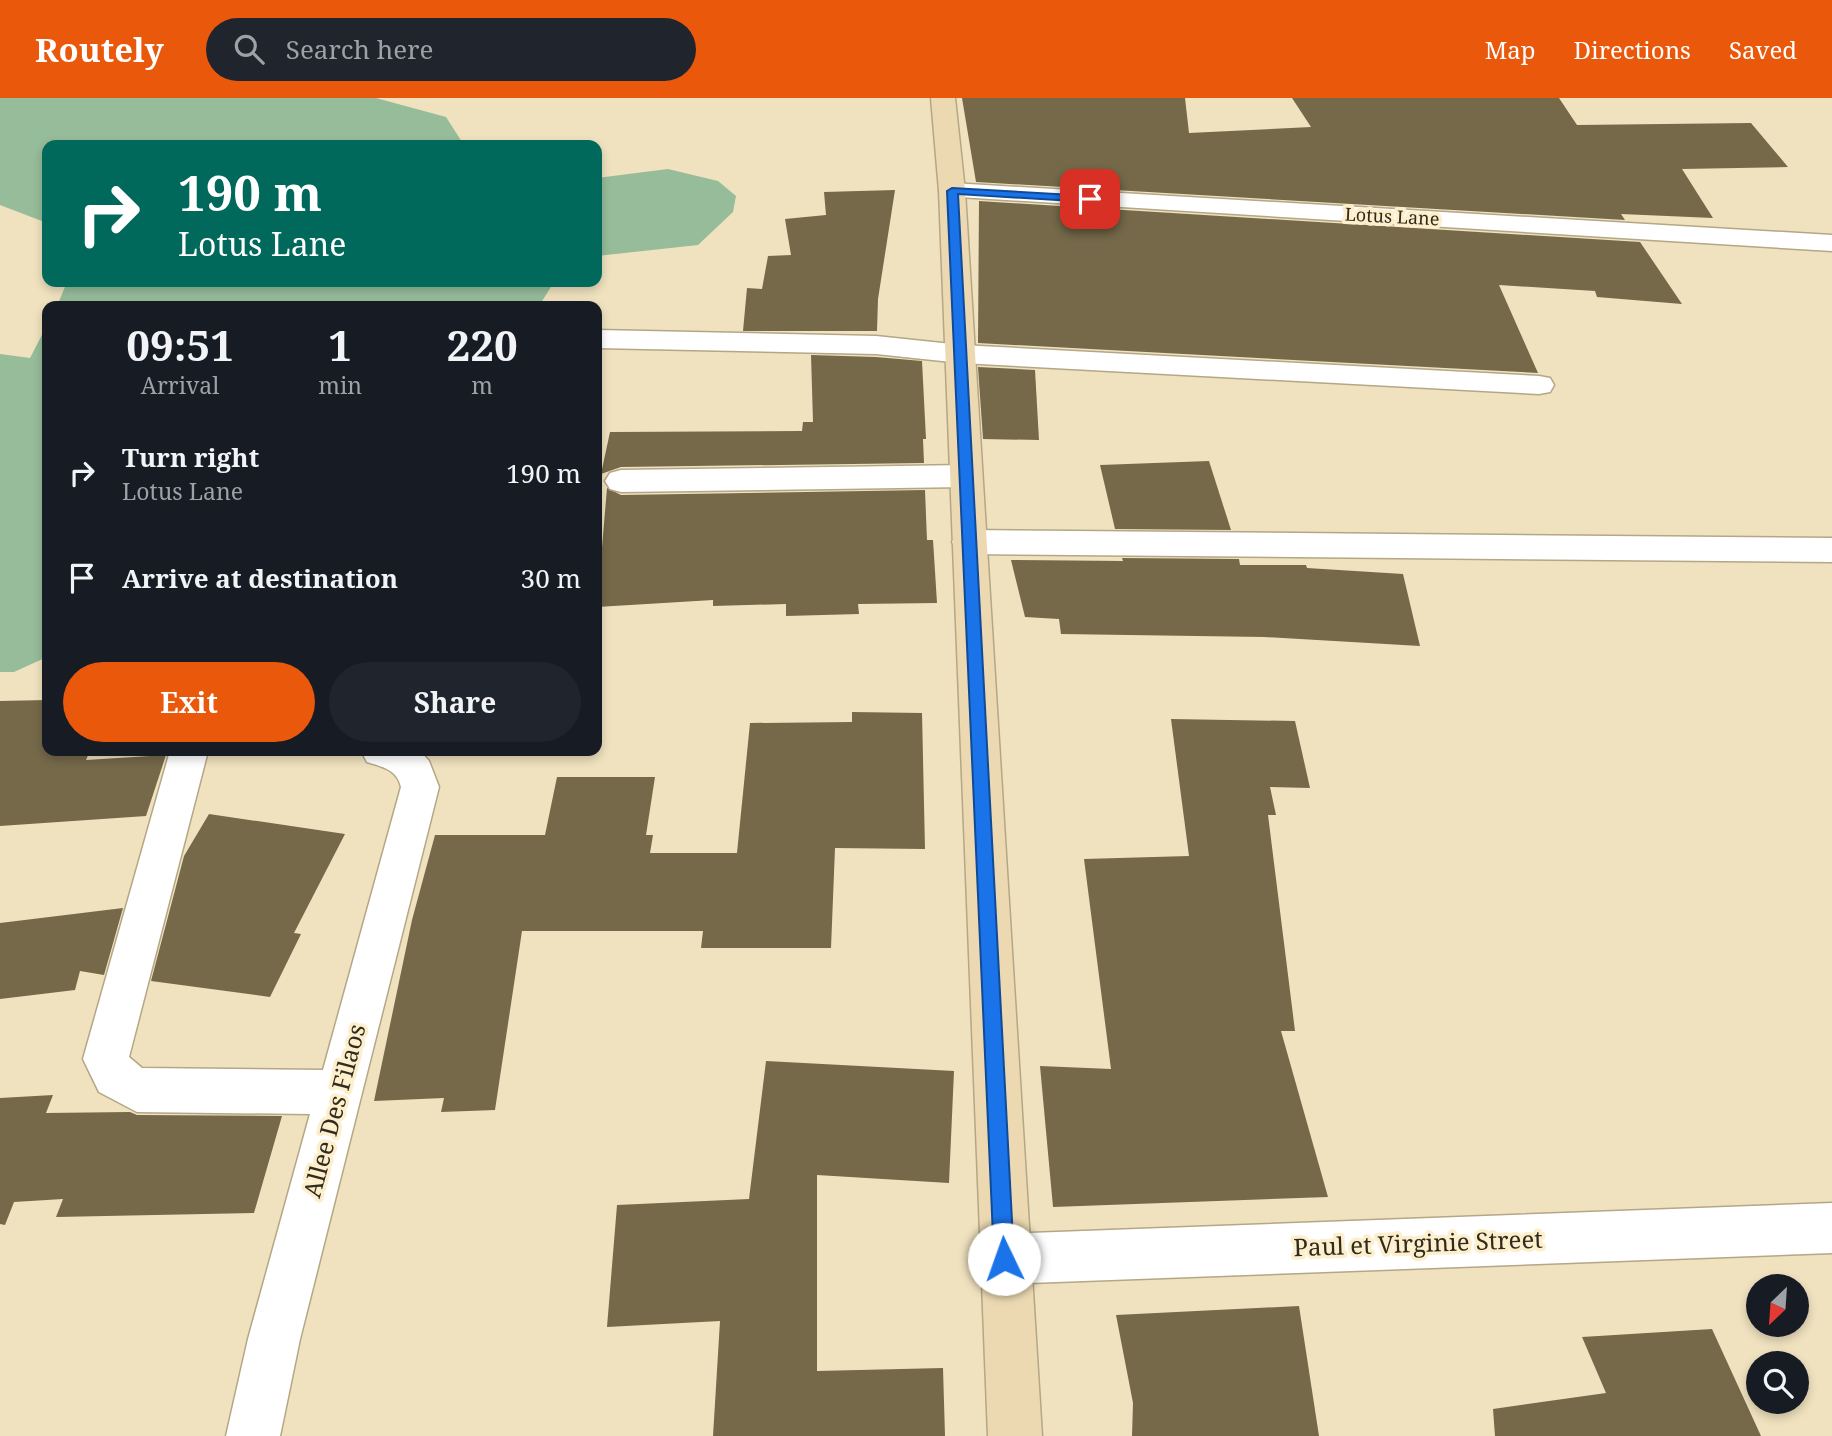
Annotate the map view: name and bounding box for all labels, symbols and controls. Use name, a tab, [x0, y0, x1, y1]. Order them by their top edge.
search box	[206, 18, 696, 81]
text: Routely	[35, 27, 164, 72]
icon: search	[230, 30, 268, 68]
text: Search here	[286, 31, 433, 67]
text: Map	[1485, 33, 1536, 66]
text: Directions	[1574, 33, 1691, 66]
text: Saved	[1729, 33, 1797, 66]
text: 190 m	[178, 159, 322, 225]
icon: right	[63, 168, 154, 259]
pin	[1060, 169, 1120, 229]
icon: arrive	[1071, 180, 1109, 218]
street label: Lotus Lane	[1344, 202, 1440, 230]
text: Lotus Lane	[178, 222, 346, 265]
text: 09:51	[126, 316, 234, 373]
text: 1	[328, 316, 352, 373]
text: 220	[446, 316, 518, 373]
text: Arrival	[141, 369, 219, 401]
text: min	[318, 369, 362, 401]
text: m	[471, 369, 493, 401]
text: Turn right	[122, 439, 259, 475]
icon: right	[63, 454, 101, 492]
text: 190 m	[506, 455, 581, 491]
text: Lotus Lane	[122, 475, 243, 507]
icon: arrive	[63, 559, 101, 597]
text: Arrive at destination	[122, 560, 398, 596]
text: 30 m	[521, 560, 581, 596]
button: Exit	[63, 662, 315, 742]
button: Share	[329, 662, 581, 742]
street label: Allee Des Filaos	[295, 1020, 373, 1201]
position arrow	[967, 1222, 1041, 1296]
street label: Paul et Virginie Street	[1293, 1222, 1543, 1263]
north arrow	[1746, 1274, 1810, 1337]
map controls	[1746, 1274, 1809, 1414]
button: search	[1746, 1351, 1809, 1414]

